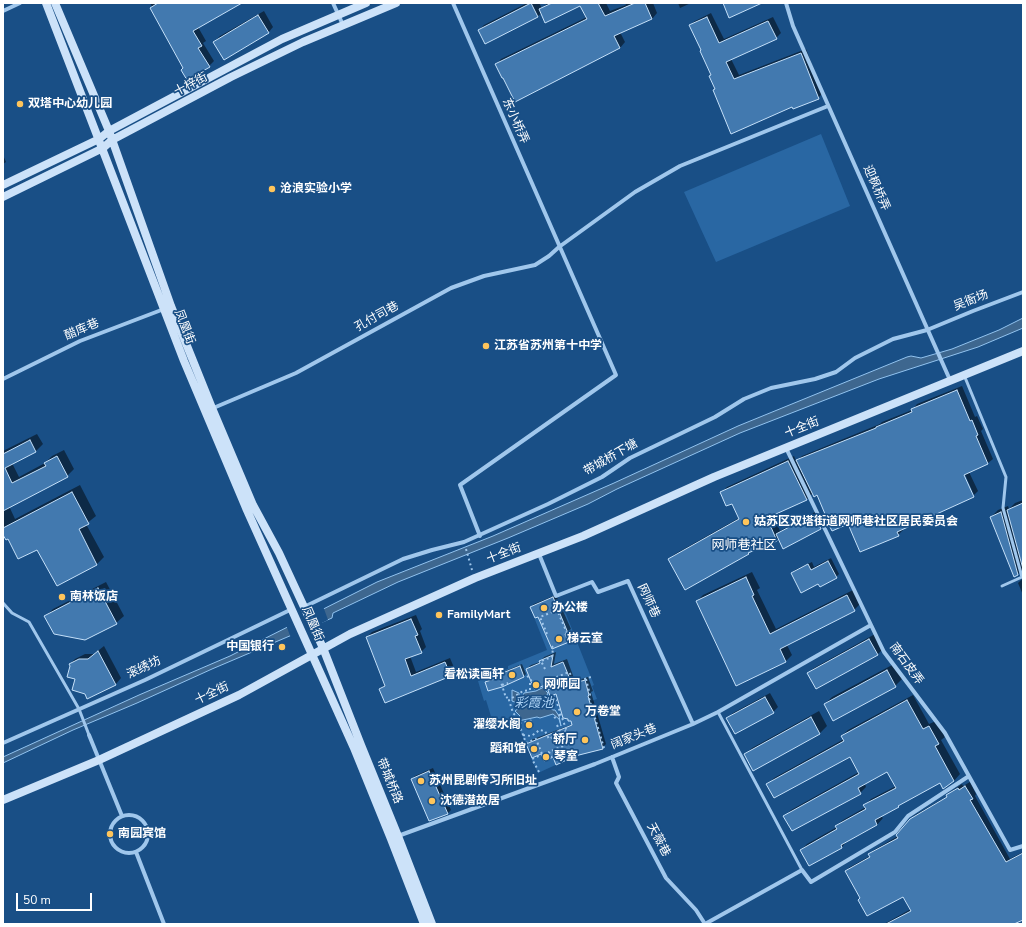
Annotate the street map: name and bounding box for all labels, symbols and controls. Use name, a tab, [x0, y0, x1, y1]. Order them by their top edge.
street label: 十梓街	[172, 70, 210, 100]
street label: 东小桥弄	[499, 96, 531, 146]
place label: 双塔中心幼儿园	[28, 97, 112, 111]
marker: 双塔中心幼儿园	[15, 99, 25, 109]
street label: 迎枫桥弄	[860, 163, 892, 213]
place label: 沧浪实验小学	[280, 182, 352, 196]
marker: 沧浪实验小学	[267, 184, 277, 194]
street label: 吴衙场	[952, 288, 990, 314]
street label: 孔付司巷	[353, 299, 401, 335]
street label: 凤凰街	[171, 308, 197, 346]
street label: 醋库巷	[63, 316, 101, 344]
place label: 江苏省苏州第十中学	[494, 339, 602, 353]
marker: 江苏省苏州第十中学	[481, 341, 491, 351]
street label: 十全街	[783, 415, 821, 441]
street label: 带城桥下塘	[581, 437, 641, 479]
place label: 姑苏区双塔街道网师巷社区居民委员会	[754, 515, 958, 529]
marker: 姑苏区双塔街道网师巷社区居民委员会	[741, 517, 751, 527]
district label: 网师巷社区	[712, 538, 776, 554]
street label: 十全街	[485, 541, 523, 567]
street label: 网师巷	[634, 582, 662, 620]
place label: 南林饭店	[70, 590, 118, 604]
marker: 南林饭店	[57, 592, 67, 602]
place label: 办公楼	[552, 601, 588, 615]
marker: 办公楼	[539, 603, 549, 613]
street label: 凤凰街	[298, 605, 326, 643]
place label: FamilyMart	[447, 608, 510, 622]
marker: FamilyMart	[434, 610, 444, 620]
place label: 梯云室	[567, 632, 603, 646]
marker: 梯云室	[554, 634, 564, 644]
place label: 中国银行	[226, 640, 274, 654]
street label: 南石皮弄	[886, 640, 926, 688]
marker: 中国银行	[277, 642, 287, 652]
street label: 滚绣坊	[125, 654, 163, 682]
place label: 看松读画轩	[444, 668, 504, 682]
marker: 看松读画轩	[507, 670, 517, 680]
place label: 网师园	[544, 678, 580, 692]
street label: 十全街	[193, 680, 231, 708]
marker: 网师园	[531, 680, 541, 690]
water label: 彩霞池	[515, 696, 553, 712]
place label: 万卷堂	[585, 705, 621, 719]
marker: 万卷堂	[572, 707, 582, 717]
place label: 濯缨水阁	[473, 718, 521, 732]
marker: 濯缨水阁	[524, 720, 534, 730]
street label: 阔家头巷	[609, 721, 659, 753]
place label: 轿厅	[553, 733, 577, 747]
marker: 轿厅	[580, 735, 590, 745]
place label: 蹈和馆	[490, 742, 526, 756]
marker: 蹈和馆	[529, 744, 539, 754]
place label: 琴室	[554, 750, 578, 764]
marker: 琴室	[541, 752, 551, 762]
street label: 带城桥路	[373, 756, 405, 806]
place label: 苏州昆剧传习所旧址	[429, 774, 537, 788]
marker: 苏州昆剧传习所旧址	[416, 776, 426, 786]
place label: 沈德潜故居	[440, 794, 500, 808]
marker: 沈德潜故居	[427, 796, 437, 806]
street label: 天薇巷	[643, 821, 673, 859]
place label: 南园宾馆	[118, 827, 166, 841]
marker: 南园宾馆	[105, 829, 115, 839]
scale bar	[18, 885, 94, 911]
text: 50 m	[23, 892, 51, 908]

